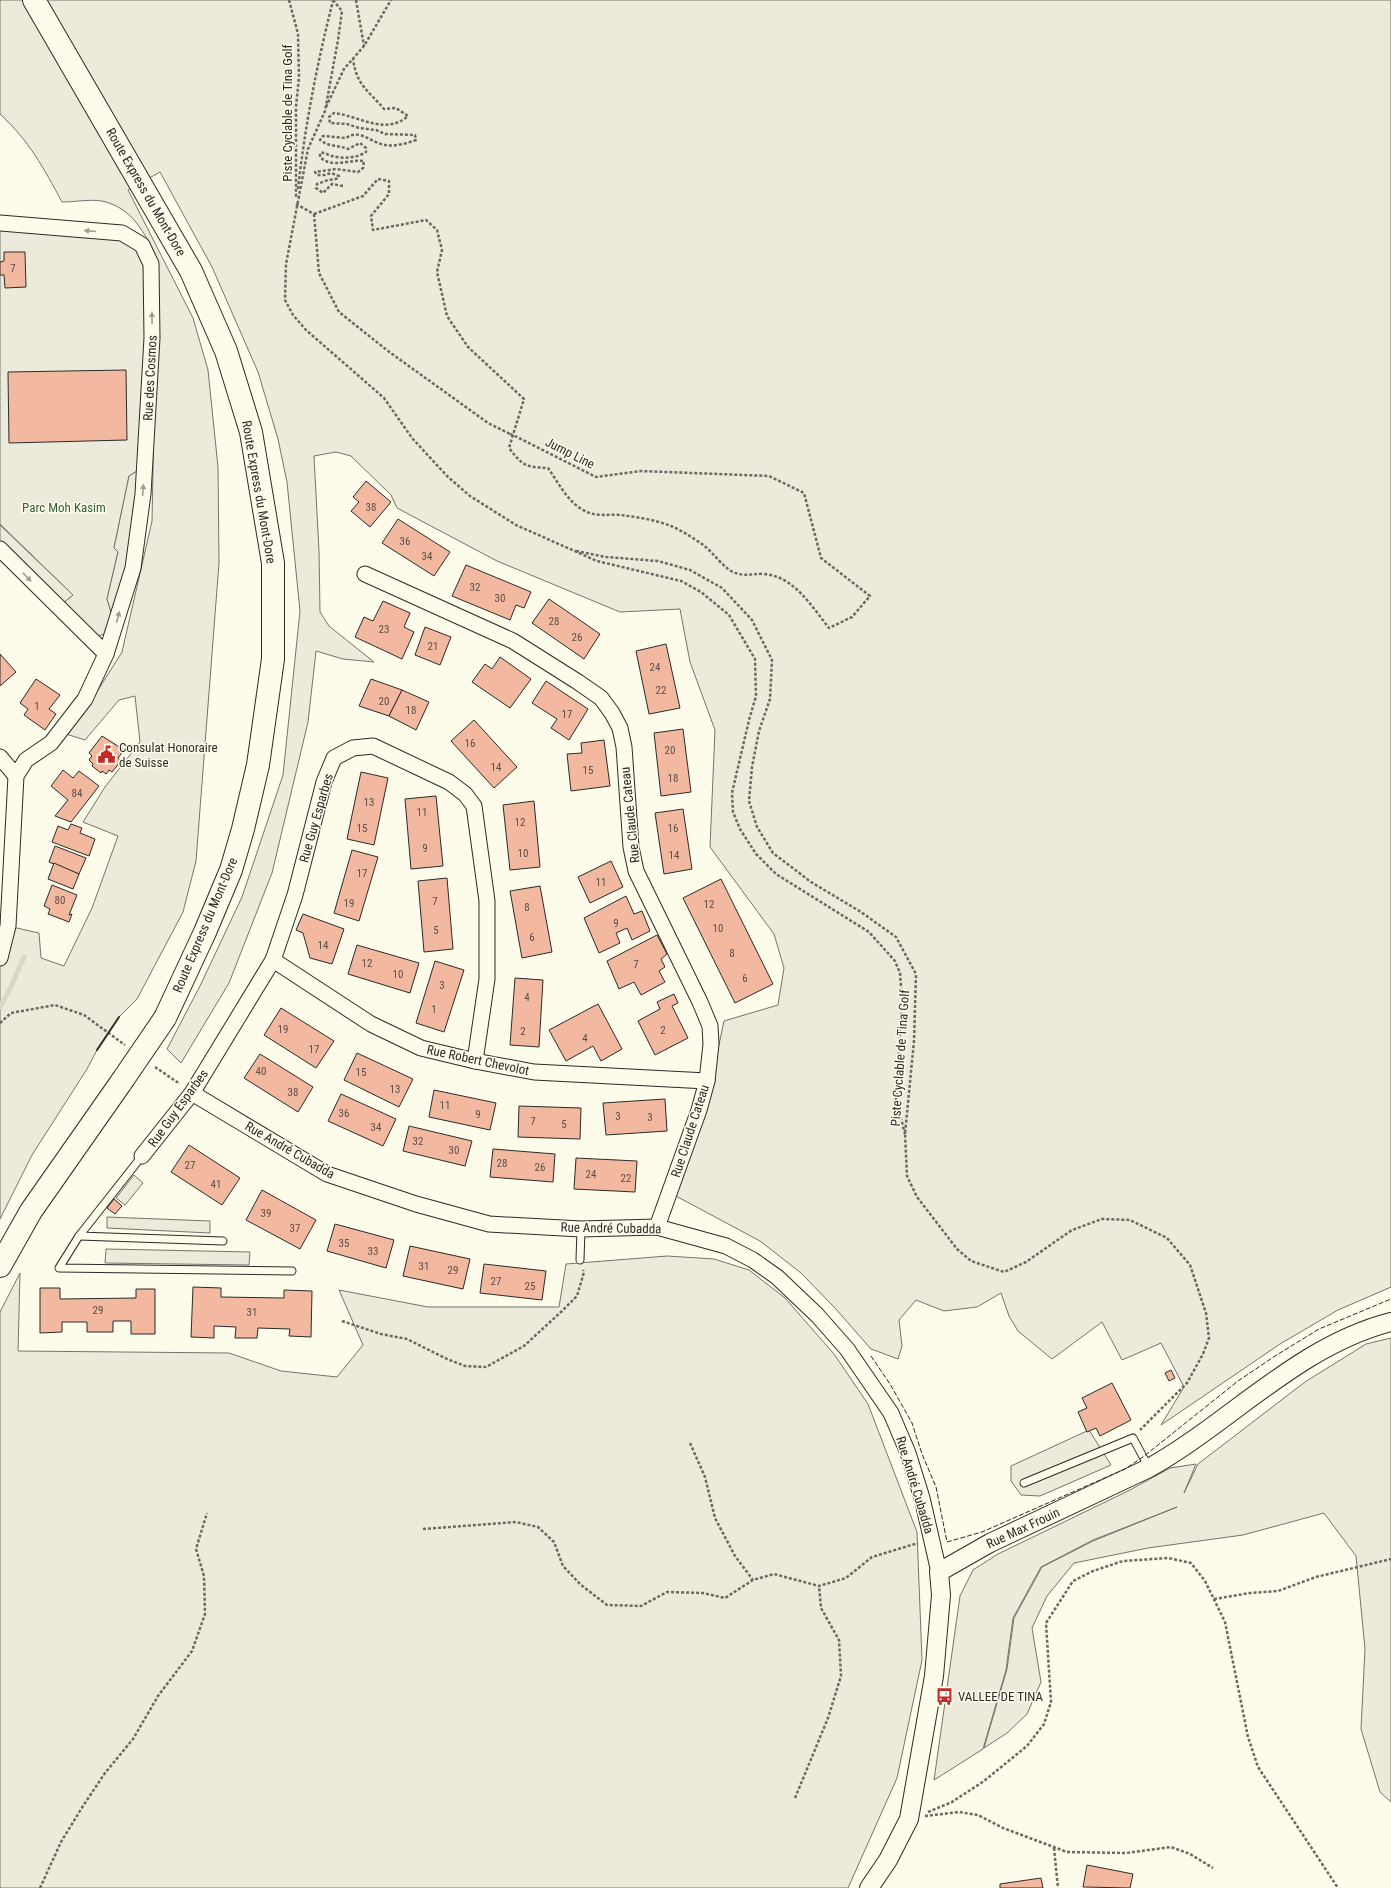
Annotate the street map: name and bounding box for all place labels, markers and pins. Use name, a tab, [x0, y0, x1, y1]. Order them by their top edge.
place label: Consulat Honoraire de Suisse	[119, 740, 218, 770]
public building icon: Consulat Honoraire de Suisse	[96, 744, 116, 764]
bus stop icon: VALLEE DE TINA	[935, 1686, 955, 1706]
place label: VALLEE DE TINA	[958, 1689, 1043, 1704]

